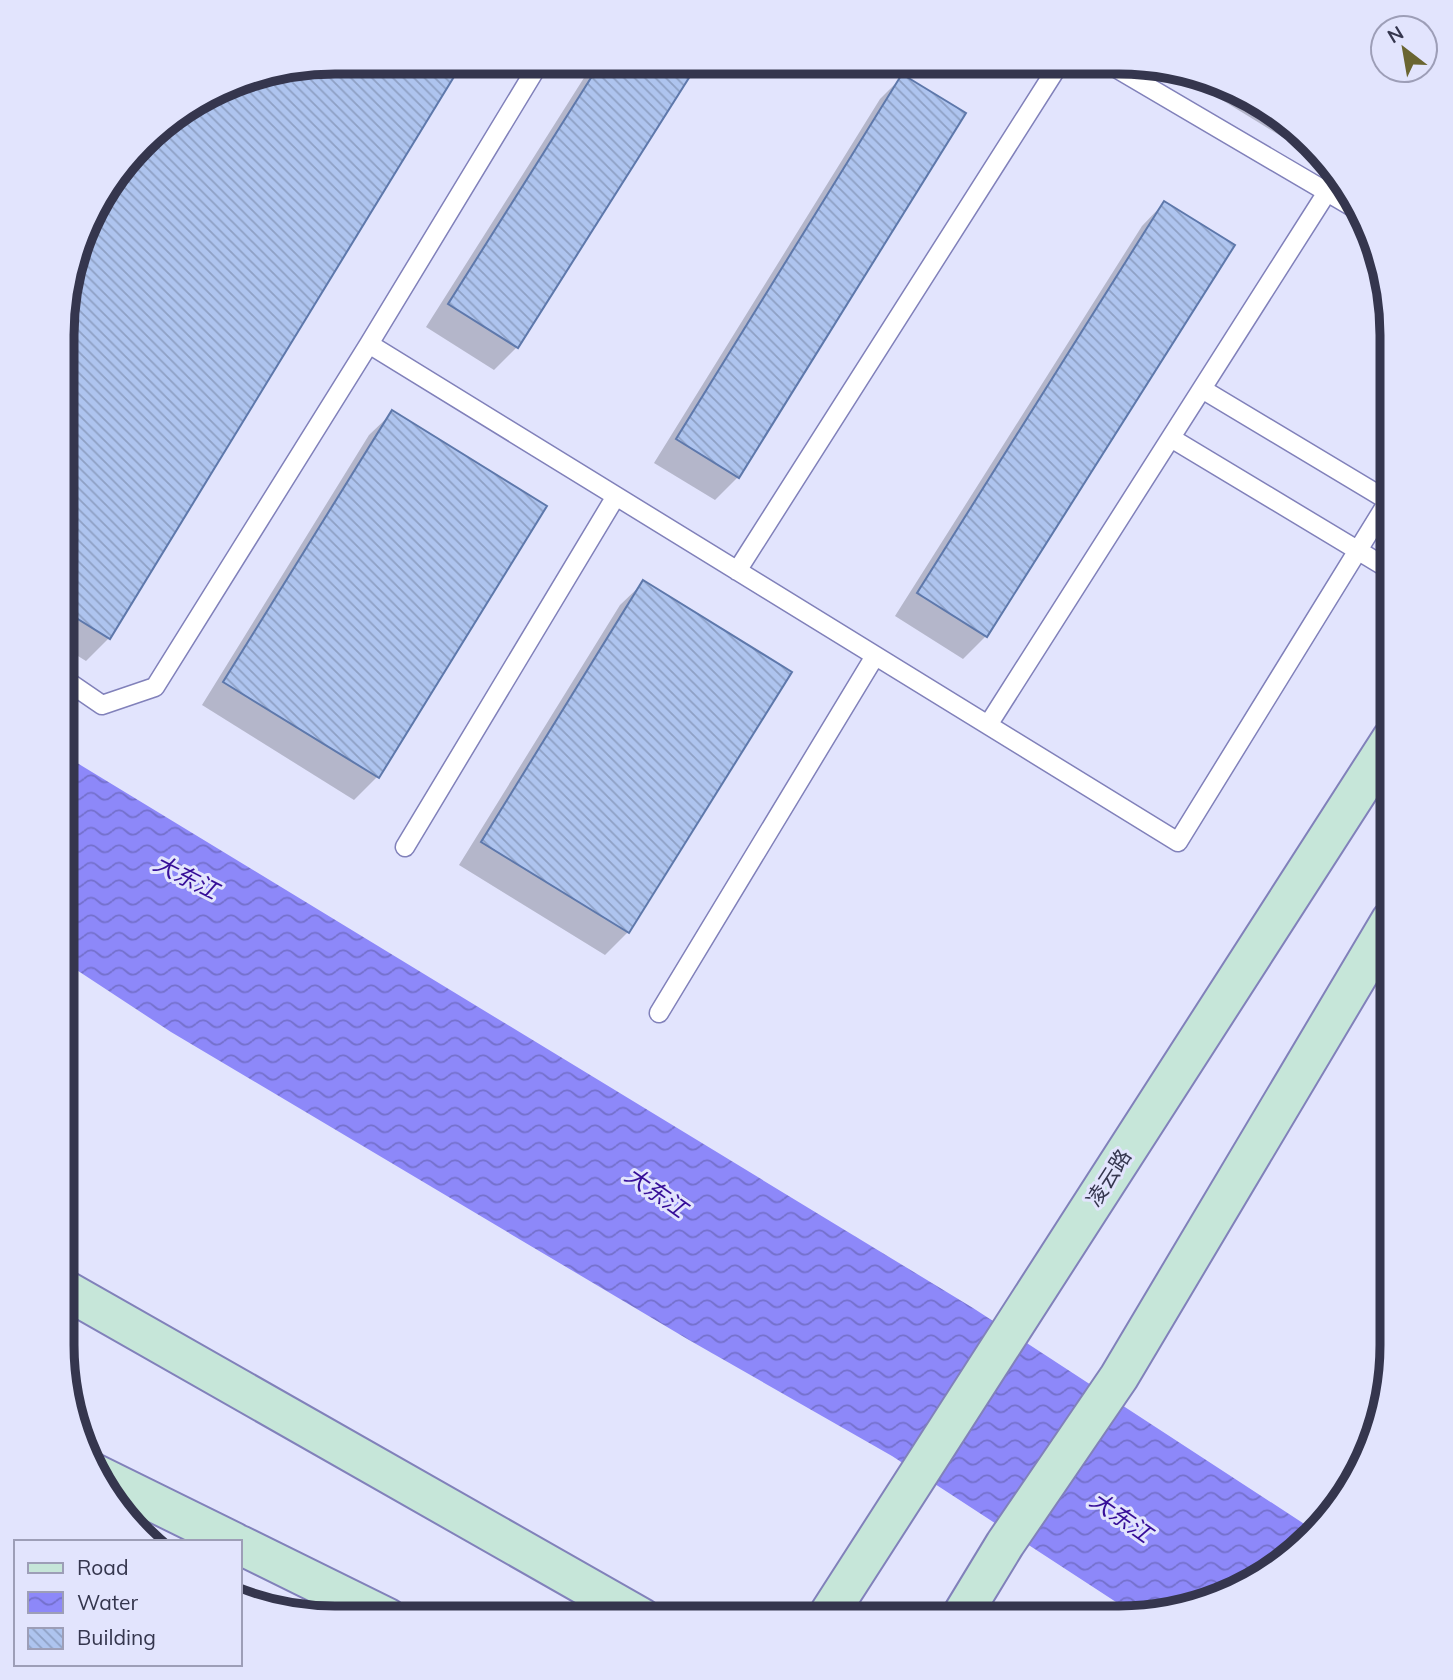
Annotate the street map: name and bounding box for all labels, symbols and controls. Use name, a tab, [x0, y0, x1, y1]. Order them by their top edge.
north arrow	[1369, 14, 1439, 84]
text: N	[1383, 20, 1408, 48]
water label: 大东江	[149, 848, 226, 906]
street label: 凌云路	[1080, 1144, 1136, 1211]
water label: 大东江	[620, 1160, 695, 1225]
water label: 大东江	[1085, 1485, 1160, 1550]
legend	[14, 1540, 242, 1666]
text: Road	[77, 1554, 128, 1580]
text: Water	[77, 1589, 138, 1615]
text: Building	[77, 1624, 156, 1650]

